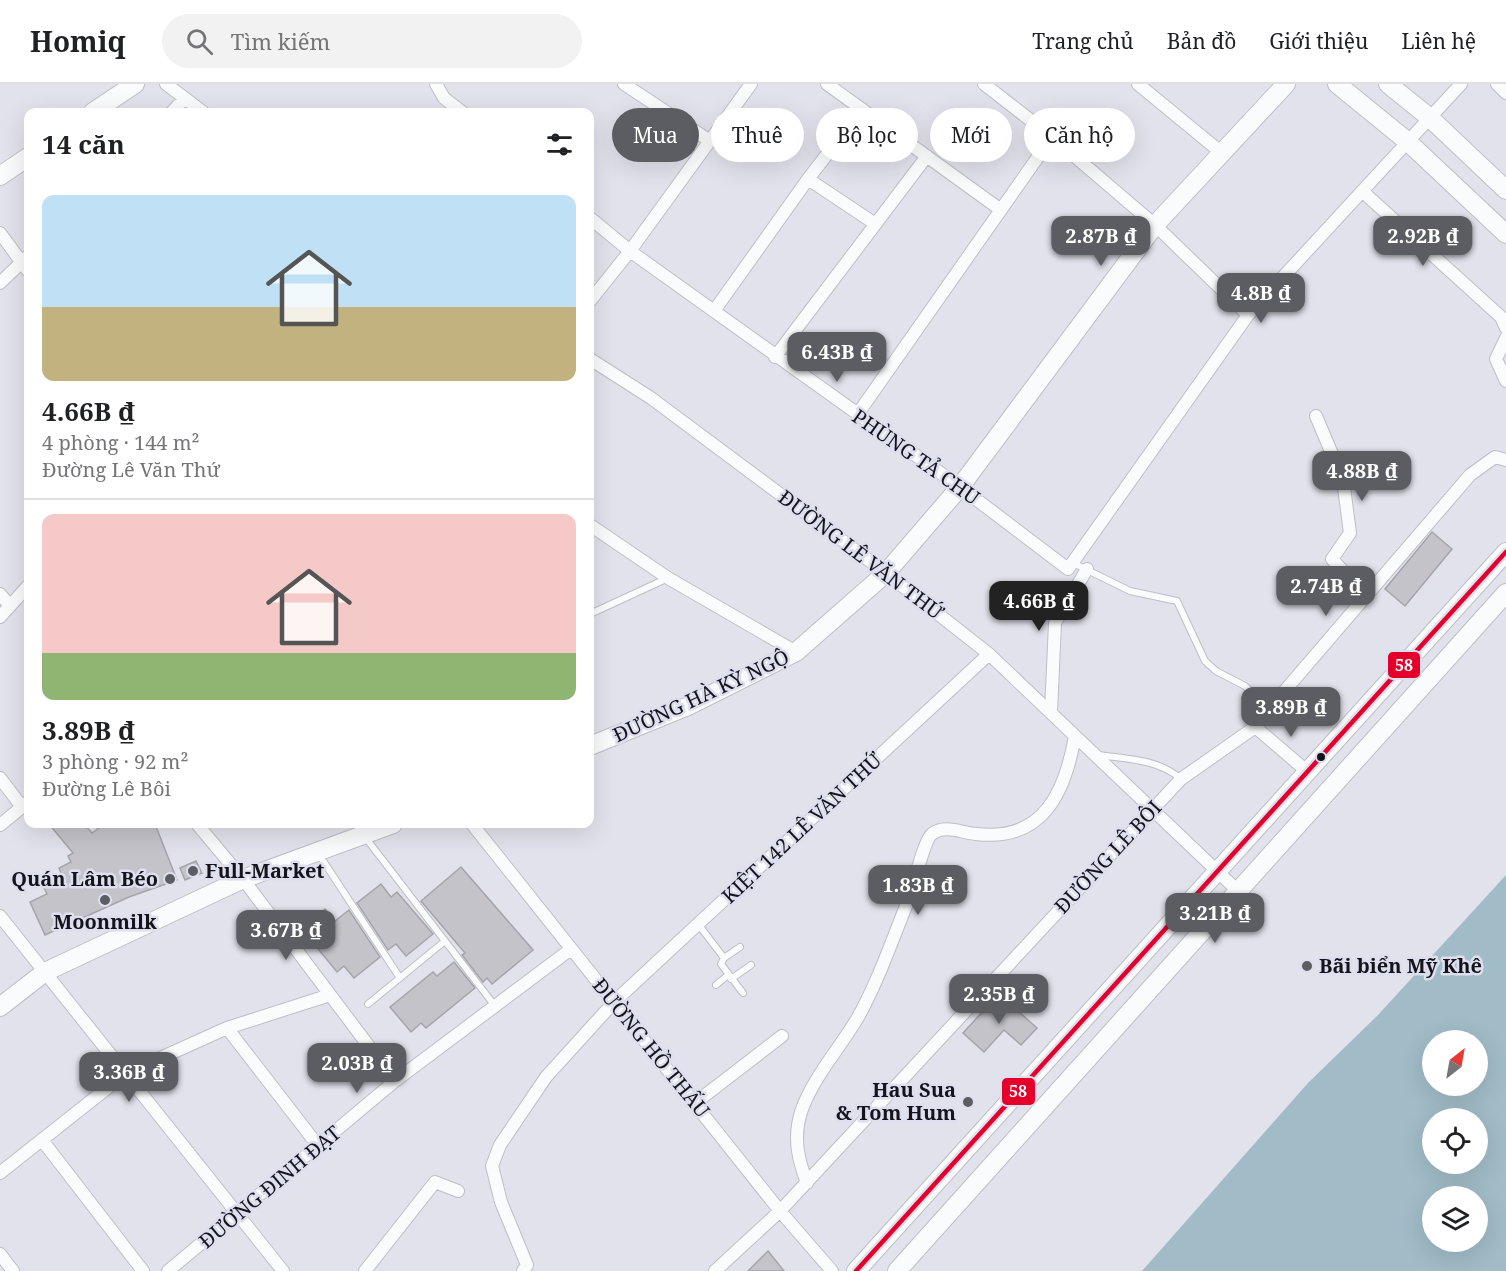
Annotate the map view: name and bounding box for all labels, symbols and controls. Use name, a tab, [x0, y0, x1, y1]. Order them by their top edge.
search box	[162, 14, 582, 68]
text: Homiq	[30, 22, 126, 60]
icon: search	[183, 25, 216, 58]
text: Tìm kiếm	[231, 26, 330, 56]
text: Trang chủ	[1032, 27, 1134, 55]
text: Bản đồ	[1167, 27, 1236, 55]
text: Giới thiệu	[1269, 27, 1368, 55]
text: Liên hệ	[1401, 27, 1476, 55]
chip: Mua	[612, 108, 699, 162]
chip: Thuê	[711, 108, 804, 162]
chip: Bộ lọc	[816, 108, 918, 162]
chip: Mới	[930, 108, 1012, 162]
chip: Căn hộ	[1024, 108, 1135, 162]
text: 14 căn	[42, 126, 125, 162]
icon: filters	[543, 128, 576, 161]
pin: 2.87B ₫	[1046, 216, 1156, 267]
pin: 2.92B ₫	[1368, 216, 1478, 267]
text: 2.87B ₫	[1065, 222, 1137, 249]
text: 2.92B ₫	[1387, 222, 1459, 249]
icon: home	[255, 234, 363, 342]
pin: 4.8B ₫	[1212, 273, 1310, 324]
text: 4.8B ₫	[1231, 279, 1291, 306]
pin: 6.43B ₫	[782, 332, 892, 383]
text: 6.43B ₫	[801, 338, 873, 365]
text: 4.66B ₫	[42, 393, 135, 429]
street label: PHÙNG TẢ CHU	[847, 403, 986, 511]
text: 4 phòng · 144 m²	[42, 429, 200, 456]
pin: 4.88B ₫	[1307, 451, 1417, 502]
text: Đường Lê Văn Thứ	[42, 456, 220, 483]
text: 4.88B ₫	[1326, 457, 1398, 484]
street label: ĐƯỜNG LÊ VĂN THỨ	[773, 484, 950, 626]
icon: home	[255, 553, 363, 661]
pin: 2.74B ₫	[1271, 566, 1381, 617]
text: 2.74B ₫	[1290, 572, 1362, 599]
pin: 4.66B ₫	[984, 581, 1094, 632]
text: 4.66B ₫	[1003, 587, 1075, 614]
street label: ĐƯỜNG HÀ KỲ NGỘ	[608, 643, 793, 748]
line badge: 58	[1387, 651, 1421, 679]
text: 58	[1395, 654, 1413, 676]
pin: 3.89B ₫	[1236, 687, 1346, 738]
text: 3.89B ₫	[1255, 693, 1327, 720]
text: 3.89B ₫	[42, 712, 135, 748]
street label: KIỆT 142 LÊ VĂN THỨ	[716, 746, 888, 909]
text: 3 phòng · 92 m²	[42, 748, 188, 775]
unlabelled marker	[1315, 751, 1327, 763]
text: Đường Lê Bôi	[42, 775, 171, 802]
street label: ĐƯỜNG LÊ BÔI	[1048, 794, 1167, 919]
place label: Full-Market	[205, 857, 324, 884]
marker: Full-Market	[186, 864, 200, 878]
place label: Quán Lâm Béo	[11, 865, 158, 892]
pin: 1.83B ₫	[863, 865, 973, 916]
text: 1.83B ₫	[882, 871, 954, 898]
marker: Quán Lâm Béo	[163, 872, 177, 886]
marker: Moonmilk	[98, 893, 112, 907]
pin: 3.21B ₫	[1160, 893, 1270, 944]
text: 3.21B ₫	[1179, 899, 1251, 926]
place label: Moonmilk	[53, 908, 157, 935]
pin: 3.67B ₫	[231, 910, 341, 961]
text: 3.67B ₫	[250, 916, 322, 943]
place label: Bãi biển Mỹ Khê	[1319, 952, 1482, 979]
marker: Bãi biển Mỹ Khê	[1300, 959, 1314, 973]
street label: ĐƯỜNG HỒ THẤU	[587, 972, 716, 1124]
pin: 2.35B ₫	[944, 974, 1054, 1025]
text: 2.35B ₫	[963, 980, 1035, 1007]
north arrow	[1422, 1030, 1488, 1096]
map controls	[1422, 1030, 1488, 1252]
pin: 2.03B ₫	[302, 1043, 412, 1094]
text: 2.03B ₫	[321, 1049, 393, 1076]
pin: 3.36B ₫	[74, 1052, 184, 1103]
text: 3.36B ₫	[93, 1058, 165, 1085]
place label: Hau Sua & Tom Hum	[836, 1076, 956, 1126]
line badge: 58	[1001, 1077, 1036, 1106]
text: 58	[1009, 1080, 1027, 1102]
marker: Hau Sua & Tom Hum	[961, 1095, 975, 1109]
button: locate	[1422, 1108, 1488, 1174]
street label: ĐƯỜNG ĐINH ĐẠT	[193, 1119, 346, 1254]
button: layers	[1422, 1186, 1488, 1252]

